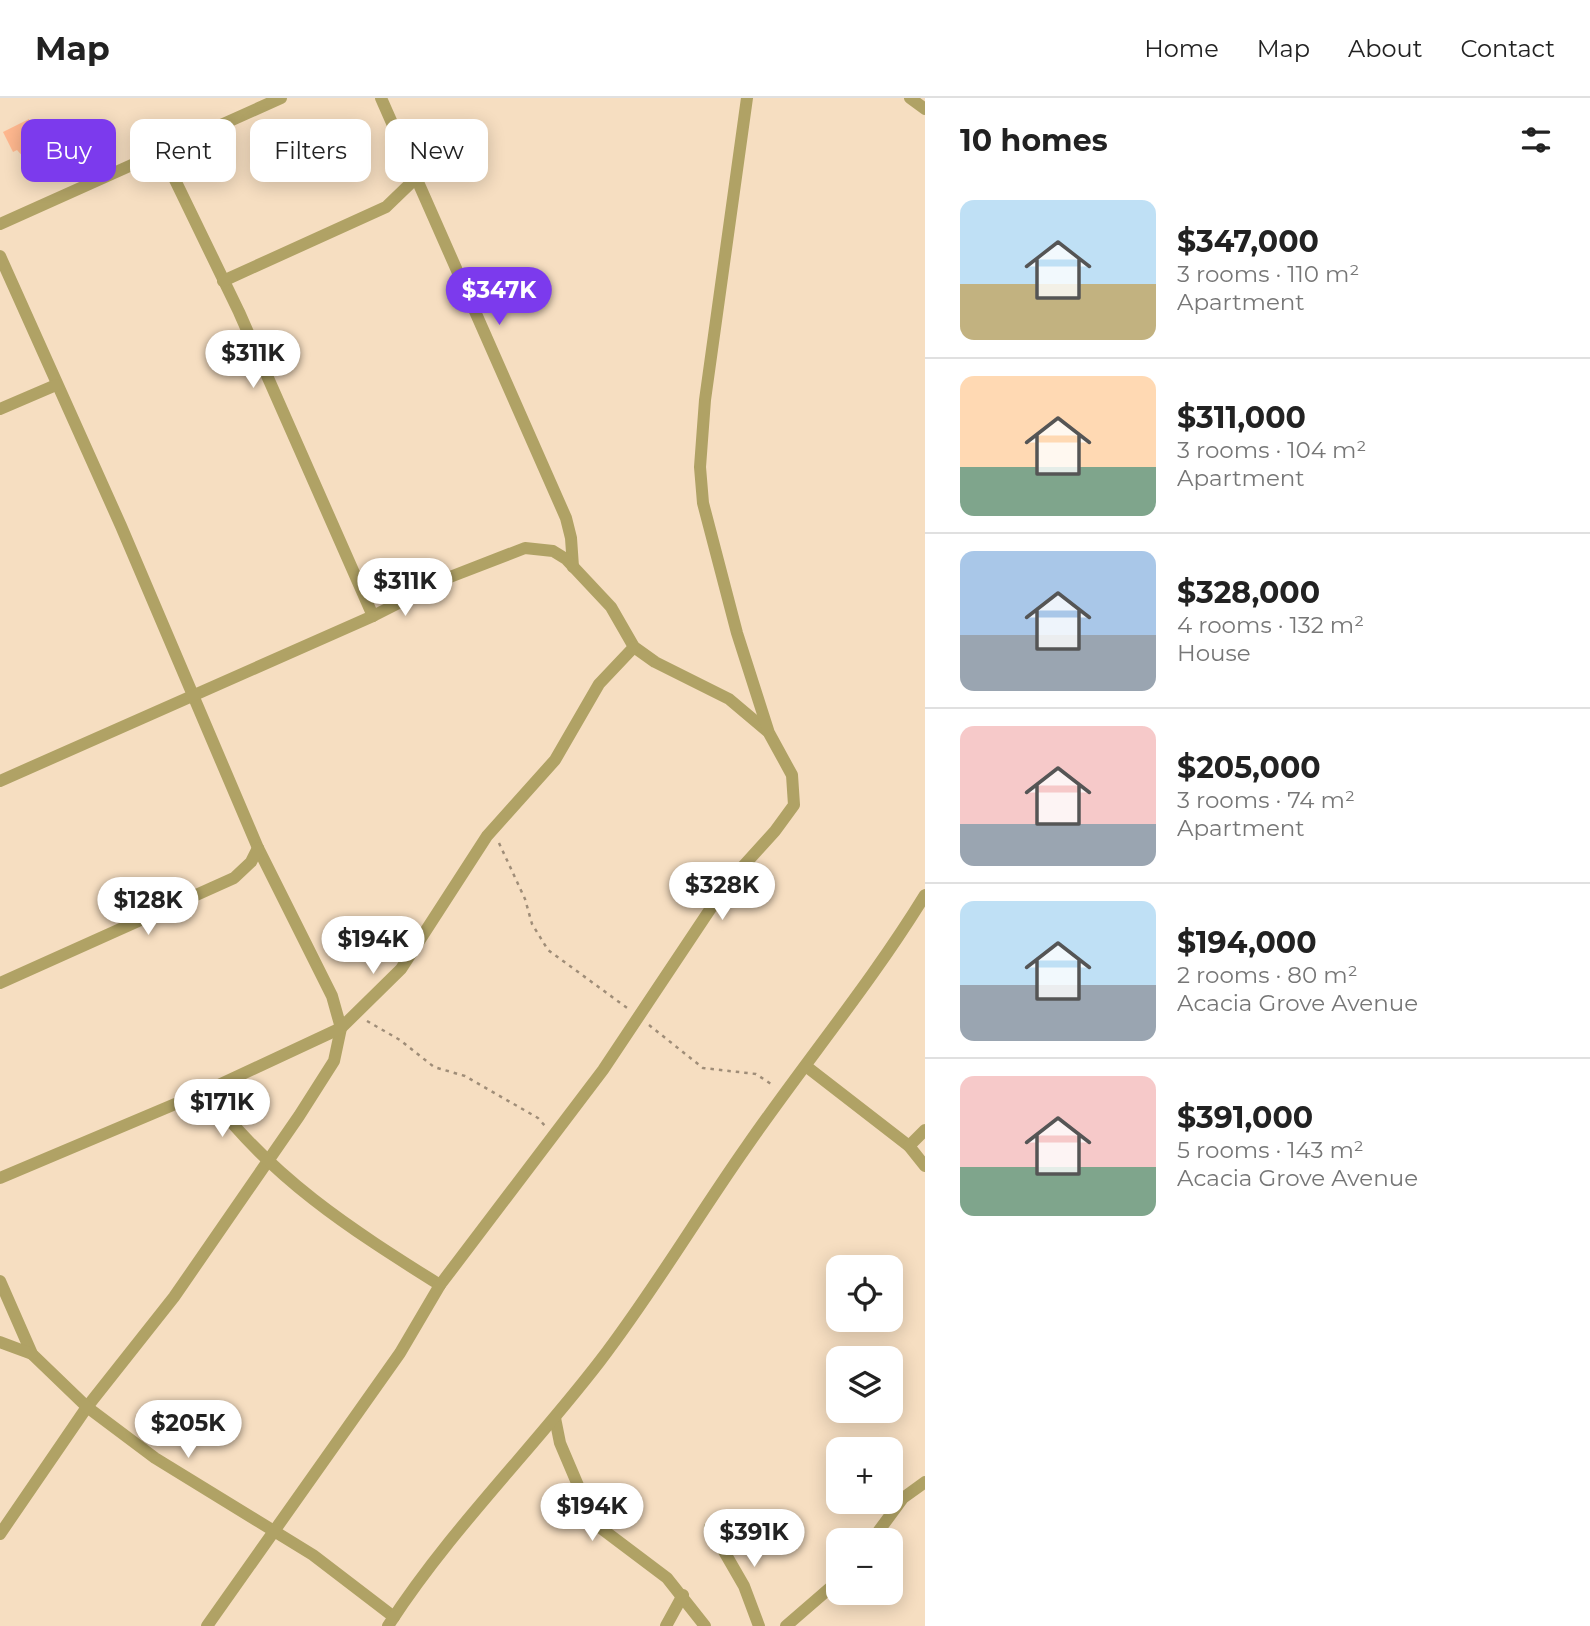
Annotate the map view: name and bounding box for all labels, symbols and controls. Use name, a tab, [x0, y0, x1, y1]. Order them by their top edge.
text: Map	[35, 28, 110, 68]
text: Home	[1144, 34, 1219, 63]
text: Map	[1257, 34, 1310, 63]
text: About	[1348, 34, 1422, 63]
text: Contact	[1460, 34, 1555, 63]
chip: Buy	[21, 119, 116, 182]
chip: Rent	[130, 119, 236, 182]
chip: Filters	[250, 119, 371, 182]
chip: New	[385, 119, 488, 182]
icon: filters	[1517, 121, 1555, 159]
text: 10 homes	[960, 122, 1108, 159]
text: $347,000	[1177, 223, 1319, 260]
icon: home	[1016, 228, 1100, 312]
text: 3 rooms · 110 m²	[1177, 260, 1359, 288]
pin: $347K	[450, 268, 548, 327]
text: $347K	[462, 276, 536, 304]
text: Apartment	[1177, 288, 1305, 316]
pin: $311K	[204, 330, 302, 390]
text: $311K	[221, 339, 285, 367]
text: $311,000	[1177, 399, 1306, 436]
icon: home	[1016, 404, 1100, 488]
text: 3 rooms · 104 m²	[1177, 436, 1366, 464]
text: Apartment	[1177, 464, 1305, 492]
pin: $311K	[356, 559, 454, 618]
text: $311K	[373, 567, 437, 595]
text: $328,000	[1177, 574, 1320, 611]
icon: home	[1016, 579, 1100, 663]
text: 4 rooms · 132 m²	[1177, 611, 1364, 639]
text: House	[1177, 639, 1251, 667]
text: $205,000	[1177, 749, 1321, 786]
icon: home	[1016, 754, 1100, 838]
text: 3 rooms · 74 m²	[1177, 786, 1355, 814]
text: Apartment	[1177, 814, 1305, 842]
pin: $328K	[673, 862, 771, 922]
text: $328K	[685, 871, 759, 899]
pin: $128K	[99, 878, 197, 937]
text: $128K	[113, 886, 183, 914]
pin: $194K	[324, 916, 422, 976]
text: $194,000	[1177, 924, 1317, 961]
text: $194K	[338, 925, 408, 953]
icon: home	[1016, 929, 1100, 1013]
text: 2 rooms · 80 m²	[1177, 961, 1358, 989]
text: Acacia Grove Avenue	[1177, 989, 1418, 1017]
pin: $171K	[173, 1080, 271, 1139]
text: $171K	[190, 1088, 254, 1116]
text: $391,000	[1177, 1099, 1313, 1136]
icon: home	[1016, 1104, 1100, 1188]
text: 5 rooms · 143 m²	[1177, 1136, 1364, 1164]
text: Acacia Grove Avenue	[1177, 1164, 1418, 1192]
map controls	[826, 1255, 903, 1605]
button: locate	[826, 1255, 903, 1332]
button: layers	[826, 1346, 903, 1423]
pin: $205K	[139, 1400, 237, 1460]
text: $205K	[151, 1409, 225, 1437]
button: +	[826, 1437, 903, 1514]
pin: $194K	[543, 1484, 641, 1543]
text: $194K	[557, 1492, 627, 1520]
pin: $391K	[705, 1510, 803, 1569]
text: $391K	[720, 1518, 788, 1546]
button: −	[826, 1528, 903, 1605]

